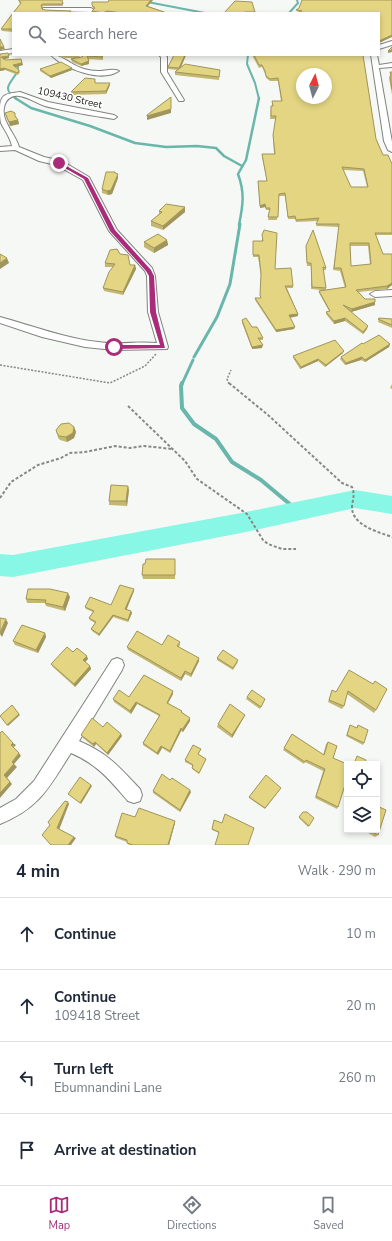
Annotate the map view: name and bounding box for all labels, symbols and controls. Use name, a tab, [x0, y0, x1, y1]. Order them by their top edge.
search box	[12, 12, 380, 56]
icon: search	[26, 23, 48, 45]
text: Search here	[58, 24, 138, 44]
north arrow	[296, 68, 332, 104]
street label: 109430 Street	[36, 84, 104, 112]
route end	[50, 154, 68, 172]
route start	[105, 338, 123, 356]
map controls	[344, 761, 380, 833]
button: locate	[344, 761, 380, 797]
button: layers	[344, 797, 380, 833]
text: 4 min	[16, 860, 60, 883]
text: Walk · 290 m	[298, 862, 376, 880]
icon: ahead	[16, 923, 38, 945]
text: Continue	[54, 924, 116, 944]
text: 10 m	[346, 925, 376, 943]
text: Continue	[54, 987, 116, 1007]
icon: ahead	[16, 995, 38, 1017]
text: 20 m	[346, 997, 376, 1015]
text: 109418 Street	[54, 1007, 140, 1025]
text: Turn left	[54, 1059, 113, 1079]
icon: left	[16, 1067, 38, 1089]
text: 260 m	[338, 1069, 376, 1087]
text: Ebumnandini Lane	[54, 1079, 162, 1097]
icon: arrive	[16, 1139, 38, 1161]
text: Arrive at destination	[54, 1140, 197, 1160]
tab: Map	[48, 1194, 70, 1233]
tab: Directions	[167, 1194, 217, 1233]
tab: Saved	[313, 1194, 344, 1233]

